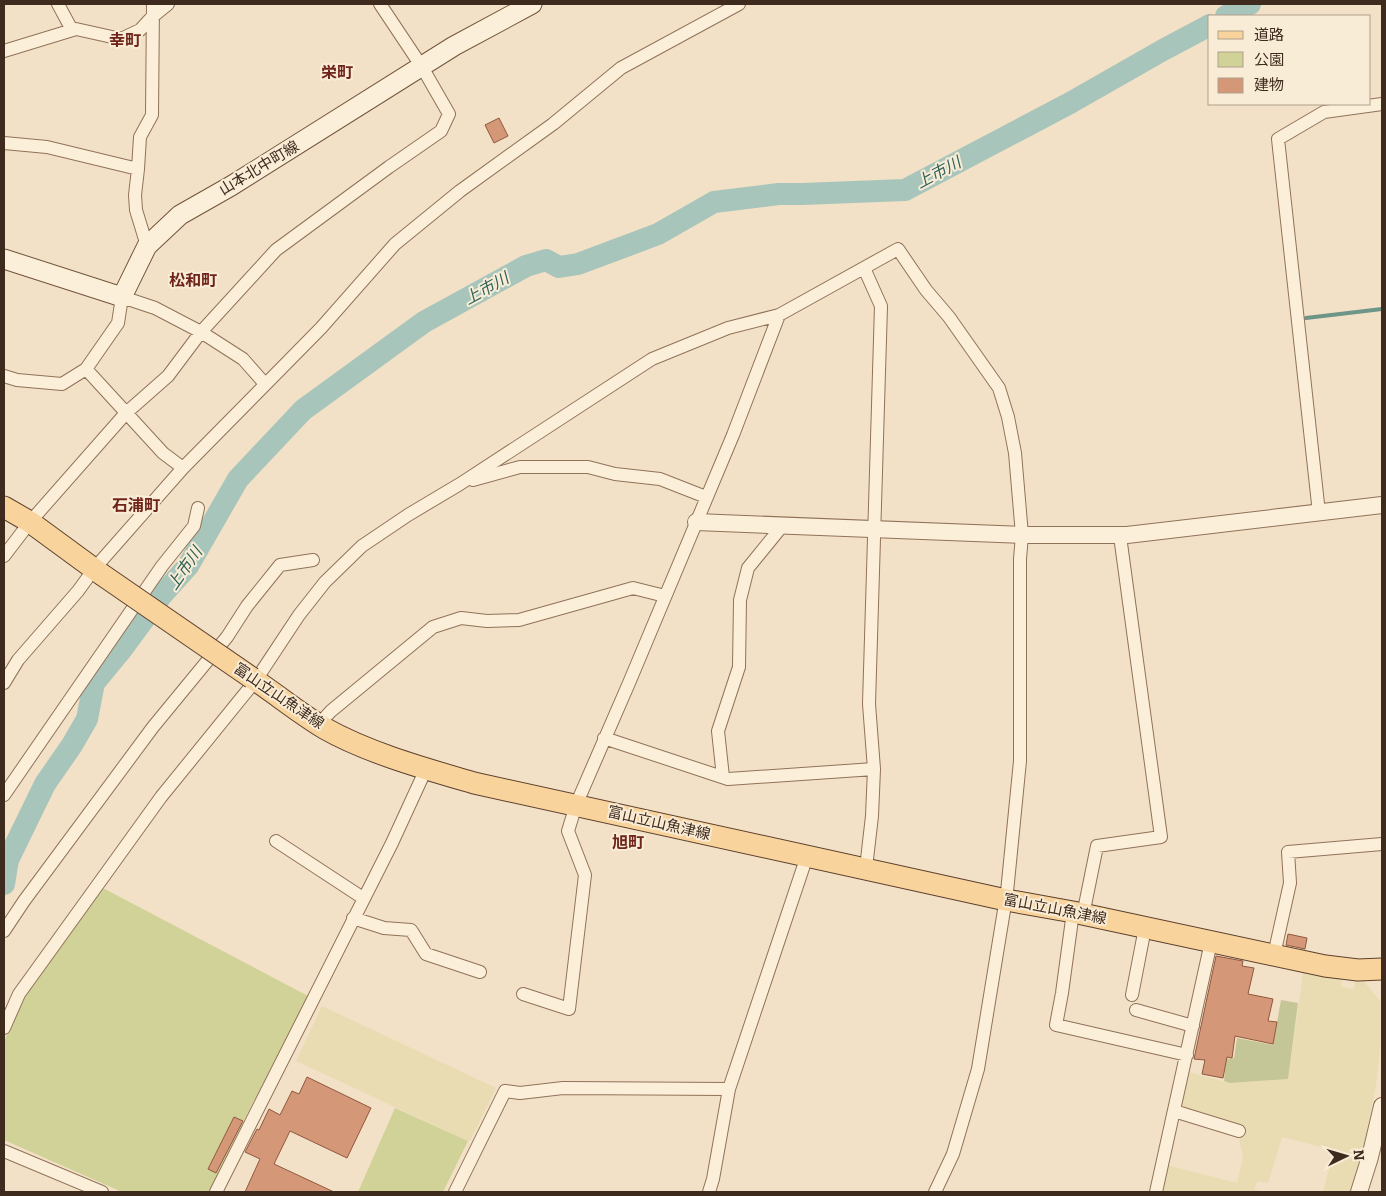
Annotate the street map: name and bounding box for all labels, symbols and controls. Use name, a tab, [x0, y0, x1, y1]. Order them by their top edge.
legend	[1208, 15, 1371, 105]
text: 道路	[1254, 26, 1284, 44]
district label: 幸町	[109, 31, 141, 50]
text: 公園	[1254, 51, 1284, 69]
district label: 栄町	[321, 63, 353, 82]
text: 建物	[1254, 76, 1284, 94]
street label: 山本北中町線	[216, 137, 302, 199]
water label: 上市川	[913, 152, 966, 192]
water label: 上市川	[461, 268, 514, 308]
district label: 松和町	[169, 271, 217, 290]
district label: 石浦町	[112, 496, 160, 515]
water label: 上市川	[163, 542, 207, 593]
street label: 富山立山魚津線	[230, 659, 328, 733]
street label: 富山立山魚津線	[606, 802, 712, 844]
district label: 旭町	[612, 833, 644, 852]
street label: 富山立山魚津線	[1002, 890, 1108, 928]
north arrow	[1321, 1131, 1371, 1181]
text: N	[1350, 1149, 1367, 1161]

